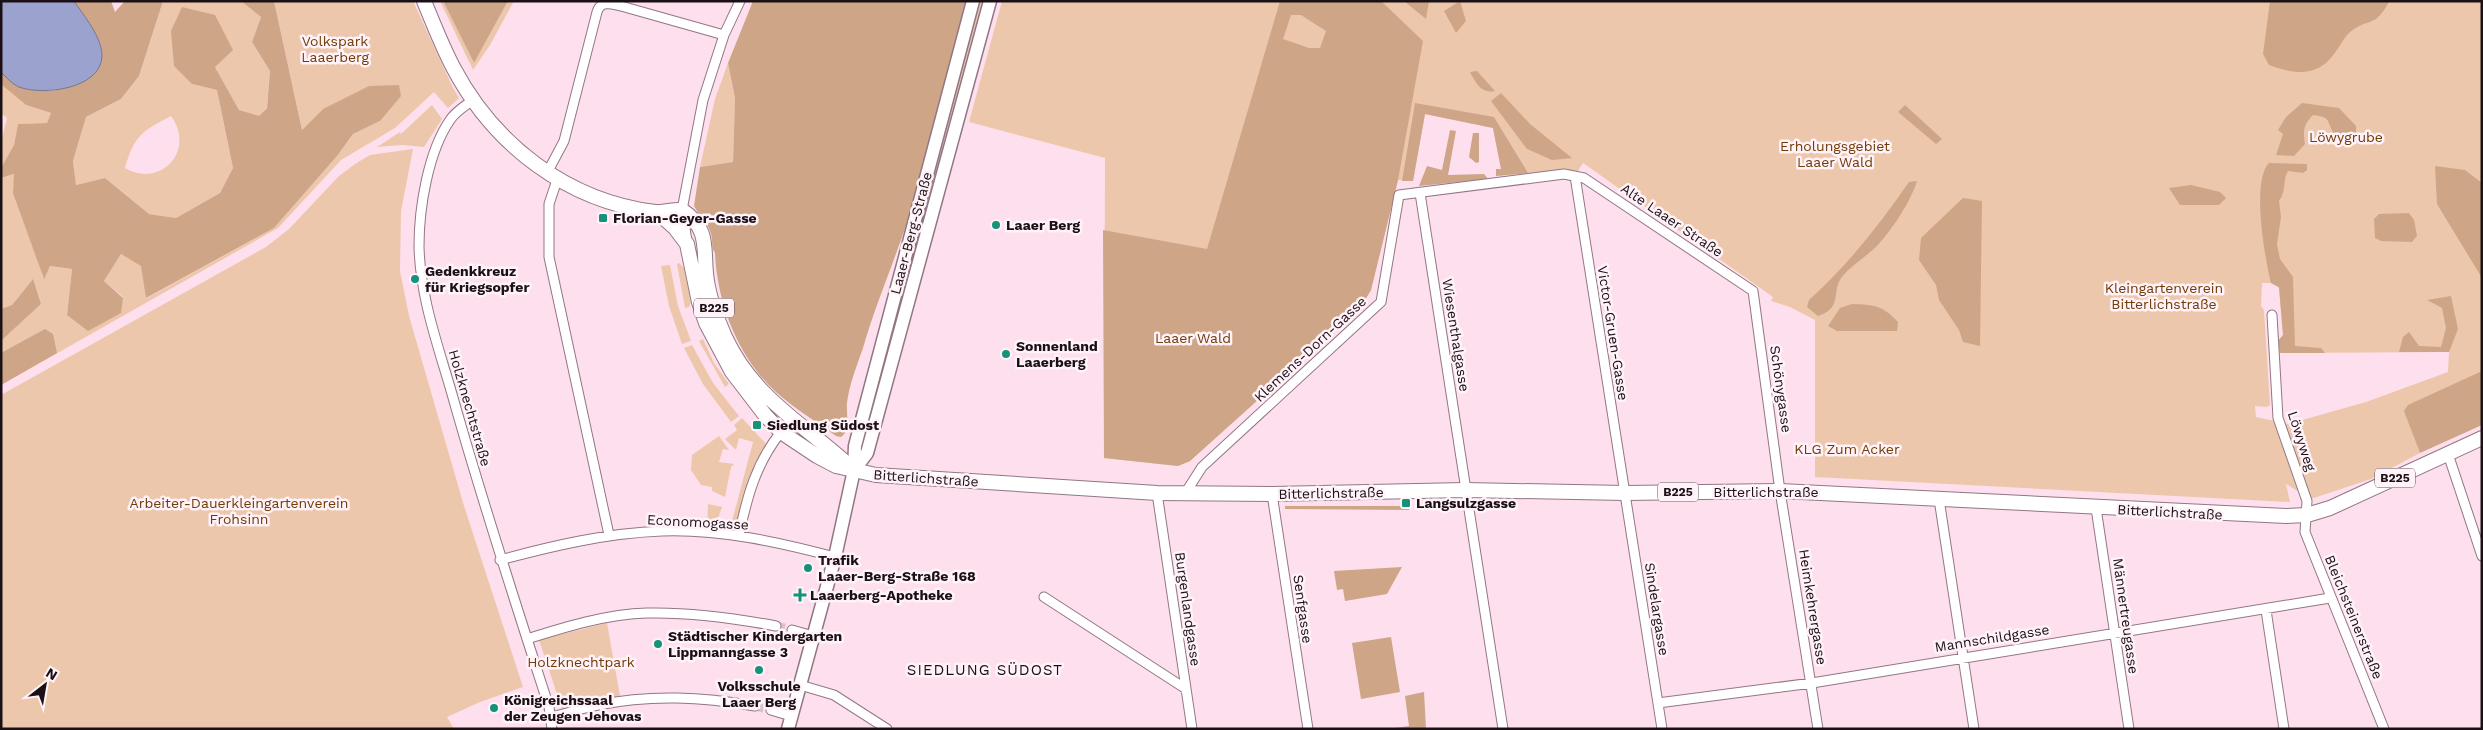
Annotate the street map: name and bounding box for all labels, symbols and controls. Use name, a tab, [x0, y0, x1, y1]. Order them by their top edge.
park label: Volkspark Laaerberg	[301, 33, 369, 65]
park label: Löwygrube	[2309, 129, 2383, 145]
park label: Erholungsgebiet Laaer Wald	[1780, 138, 1890, 170]
street label: Laaer-Berg-Straße	[887, 170, 935, 296]
street label: Alte Laaer Straße	[1618, 180, 1726, 260]
place label: Florian-Geyer-Gasse	[613, 210, 757, 226]
marker: Florian-Geyer-Gasse	[597, 212, 609, 224]
place label: Laaer Berg	[1006, 217, 1080, 233]
marker: Laaer Berg	[990, 219, 1002, 231]
place label: Gedenkkreuz für Kriegsopfer	[425, 263, 529, 295]
street label: Victor-Gruen-Gasse	[1594, 265, 1632, 401]
marker: Gedenkkreuz für Kriegsopfer	[409, 273, 421, 285]
street label: Wiesenthalgasse	[1439, 277, 1473, 393]
park label: Kleingartenverein Bitterlichstraße	[2105, 280, 2223, 312]
street label: Klemens-Dorn-Gasse	[1251, 293, 1369, 405]
road number: B225	[694, 298, 734, 318]
park label: Laaer Wald	[1155, 330, 1231, 346]
place label: Sonnenland Laaerberg	[1016, 338, 1098, 370]
street label: Schönygasse	[1767, 344, 1795, 434]
street label: Holzknechtstraße	[446, 348, 494, 468]
marker: Sonnenland Laaerberg	[1000, 348, 1012, 360]
street label: Löwyweg	[2285, 409, 2319, 474]
place label: Siedlung Südost	[767, 417, 879, 433]
marker: Siedlung Südost	[751, 419, 763, 431]
park label: KLG Zum Acker	[1794, 441, 1900, 457]
street label: Bitterlichstraße	[873, 466, 979, 490]
road number: B225	[2375, 468, 2415, 488]
road number: B225	[1658, 482, 1698, 502]
street label: Bitterlichstraße	[1278, 484, 1384, 502]
street label: Bitterlichstraße	[1713, 484, 1819, 500]
park label: Arbeiter-Dauerkleingartenverein Frohsinn	[130, 495, 348, 527]
place label: Langsulzgasse	[1416, 495, 1516, 511]
marker: Langsulzgasse	[1400, 497, 1412, 509]
street label: Bitterlichstraße	[2117, 501, 2223, 523]
street label: Economogasse	[647, 511, 749, 533]
street label: Heimkehrergasse	[1796, 548, 1830, 666]
street label: Burgenlandgasse	[1172, 551, 1204, 667]
place label: Trafik Laaer-Berg-Straße 168	[818, 552, 976, 584]
street label: Bleichsteinerstraße	[2322, 553, 2386, 681]
street label: Männertreugasse	[2110, 557, 2142, 675]
street label: Sindelargasse	[1642, 561, 1672, 657]
marker: Trafik Laaer-Berg-Straße 168	[802, 562, 814, 574]
street label: Senfgasse	[1290, 574, 1316, 644]
place label: Laaerberg-Apotheke	[810, 587, 953, 603]
marker: Laaerberg-Apotheke	[794, 589, 806, 601]
street label: Mannschildgasse	[1933, 621, 2051, 655]
place label: Städtischer Kindergarten Lippmanngasse 3	[668, 628, 842, 660]
marker: Städtischer Kindergarten Lippmanngasse 3	[652, 638, 664, 650]
park label: Holzknechtpark	[527, 654, 635, 670]
north arrow	[20, 660, 70, 710]
district label: SIEDLUNG SÜDOST	[907, 661, 1063, 679]
text: N	[43, 664, 60, 683]
marker: Volksschule Laaer Berg	[753, 664, 765, 676]
place label: Volksschule Laaer Berg	[717, 678, 801, 710]
place label: Königreichssaal der Zeugen Jehovas	[504, 692, 642, 724]
marker: Königreichssaal der Zeugen Jehovas	[488, 702, 500, 714]

